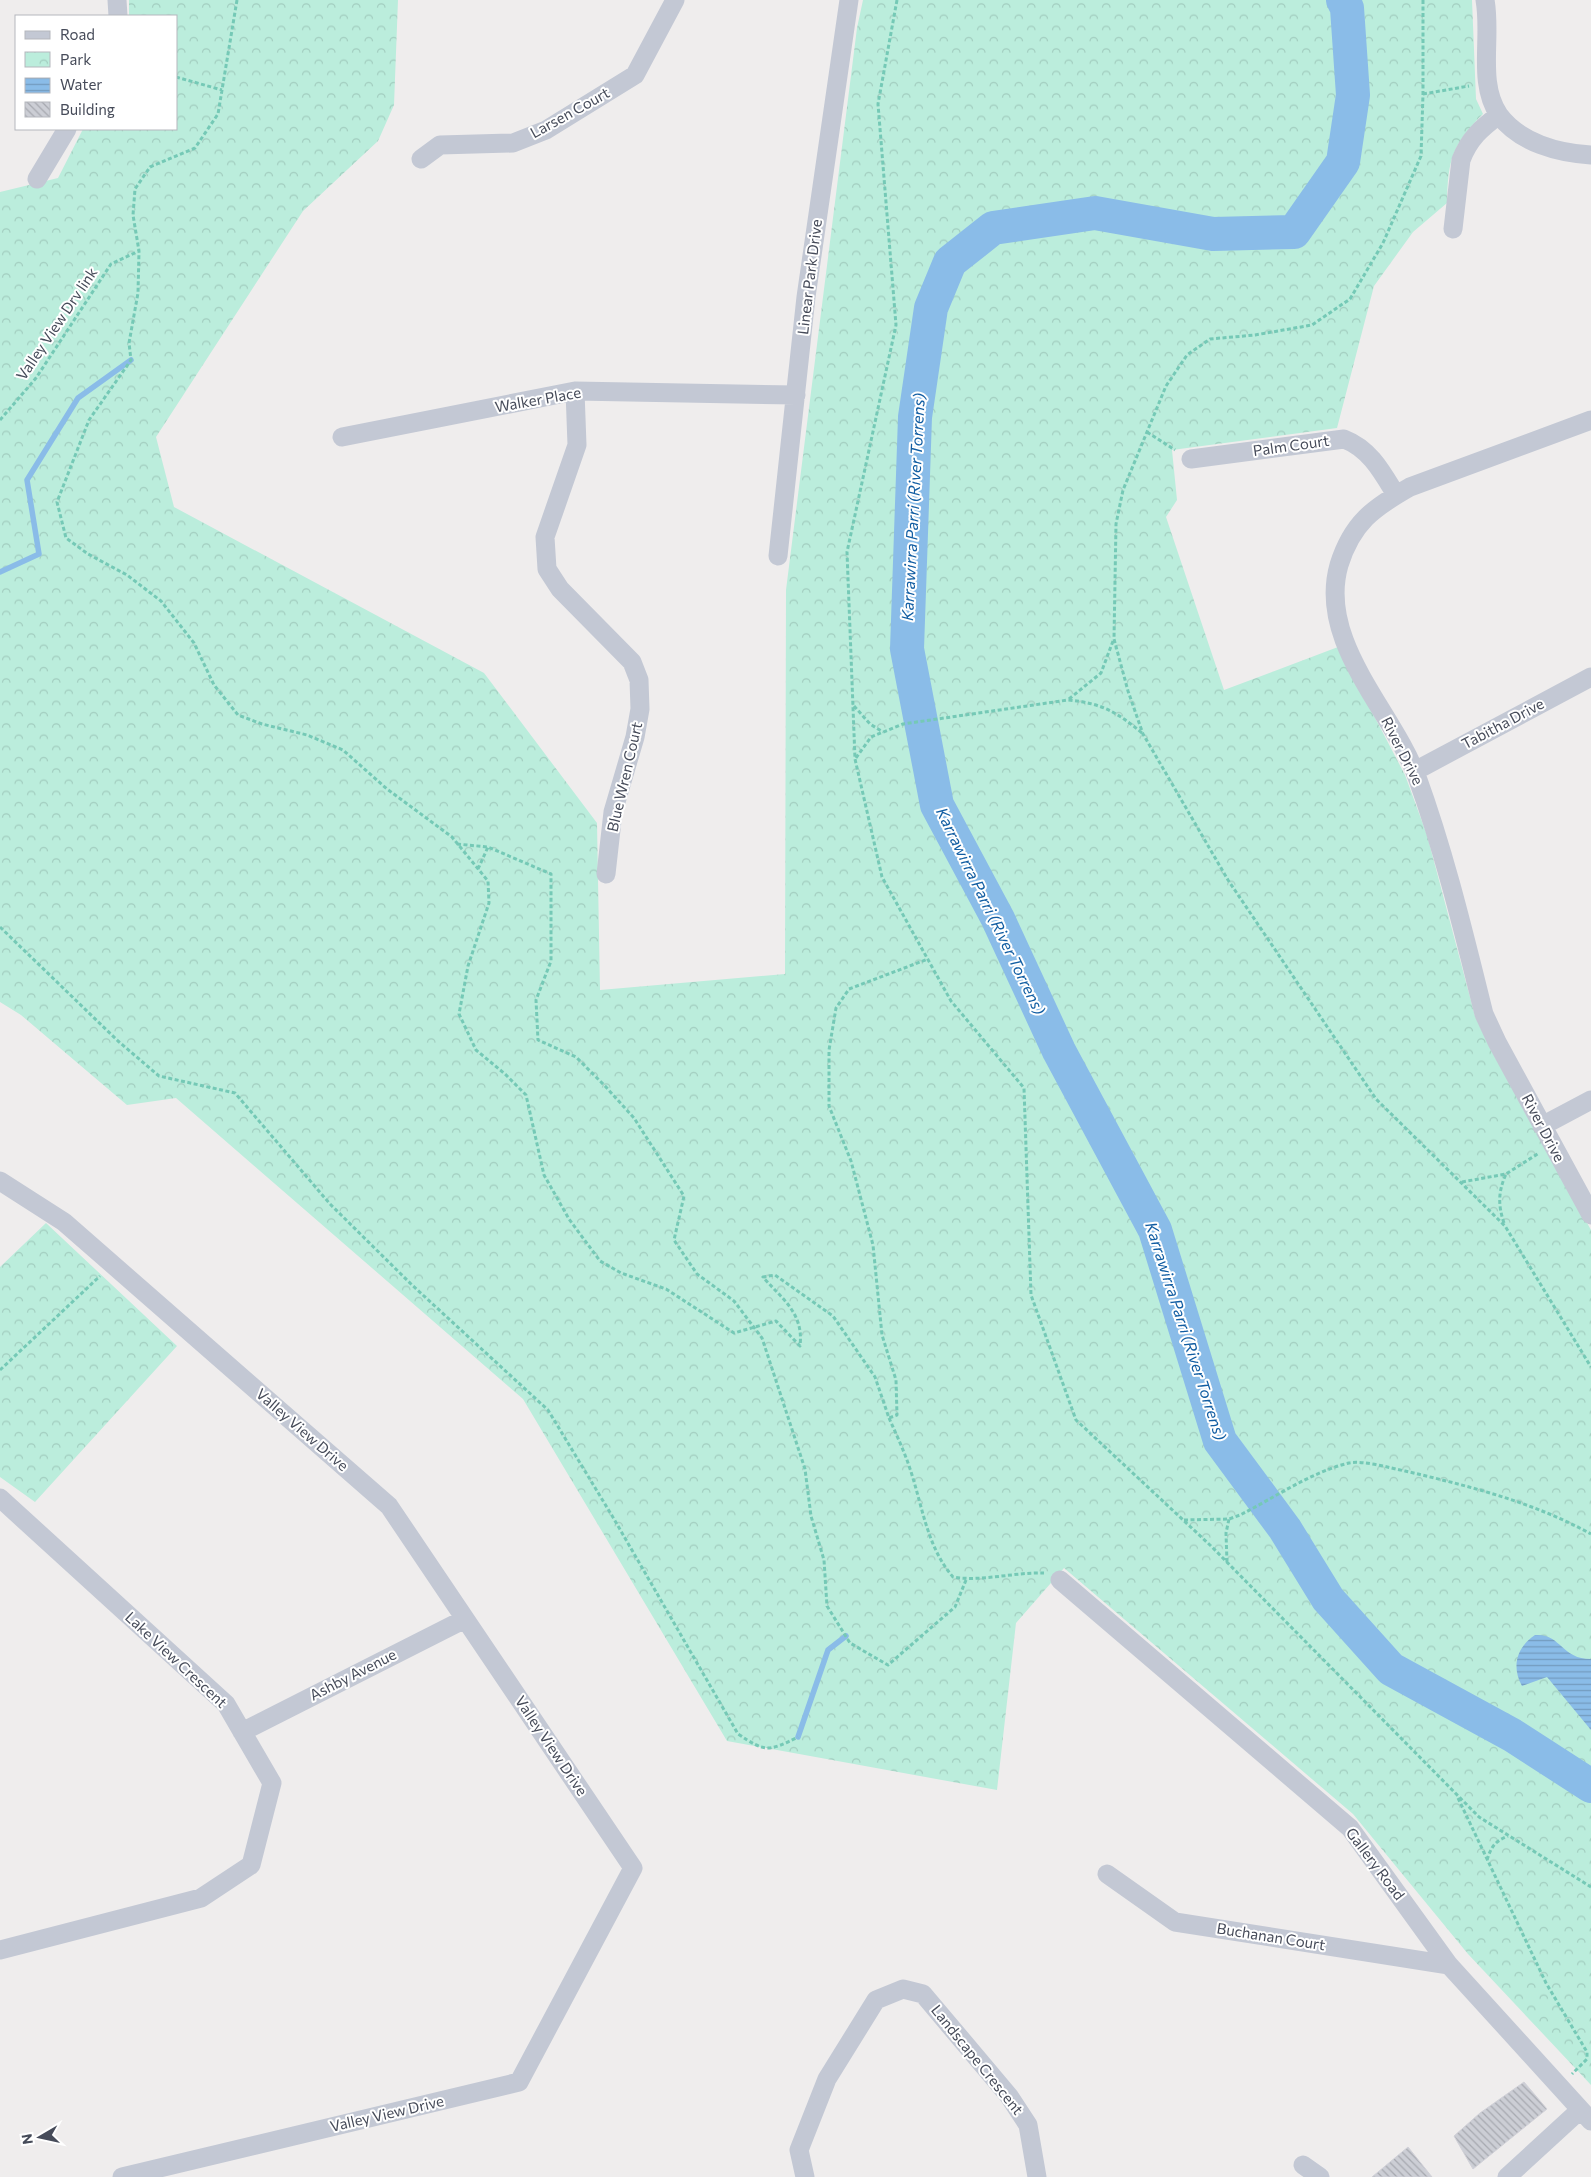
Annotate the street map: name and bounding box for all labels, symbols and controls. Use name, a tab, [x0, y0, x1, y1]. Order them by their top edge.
legend	[15, 15, 178, 130]
text: Road	[60, 25, 95, 43]
text: Park	[60, 50, 91, 68]
text: Water	[60, 75, 102, 93]
street label: Larsen Court	[527, 83, 612, 141]
text: Building	[60, 100, 115, 118]
street label: Linear Park Drive	[793, 218, 825, 336]
street label: Valley View Drv link	[12, 264, 101, 383]
street label: Walker Place	[493, 383, 582, 415]
water label: Karrawirra Parri (River Torrens)	[897, 393, 928, 621]
street label: Palm Court	[1252, 431, 1330, 459]
street label: Tabitha Drive	[1458, 694, 1547, 752]
street label: River Drive	[1378, 713, 1428, 788]
street label: Blue Wren Court	[603, 720, 645, 833]
water label: Karrawirra Parri (River Torrens)	[933, 804, 1050, 1017]
street label: River Drive	[1518, 1090, 1569, 1165]
water label: Karrawirra Parri (River Torrens)	[1142, 1219, 1231, 1442]
street label: Valley View Drive	[253, 1384, 353, 1474]
street label: Lake View Crescent	[122, 1607, 231, 1711]
street label: Ashby Avenue	[306, 1644, 399, 1704]
street label: Valley View Drive	[512, 1692, 592, 1799]
street label: Gallery Road	[1343, 1824, 1409, 1903]
street label: Buchanan Court	[1216, 1919, 1327, 1953]
street label: Landscape Crescent	[928, 2001, 1028, 2118]
street label: Valley View Drive	[328, 2091, 446, 2135]
north arrow	[15, 2112, 65, 2162]
text: N	[17, 2133, 36, 2146]

